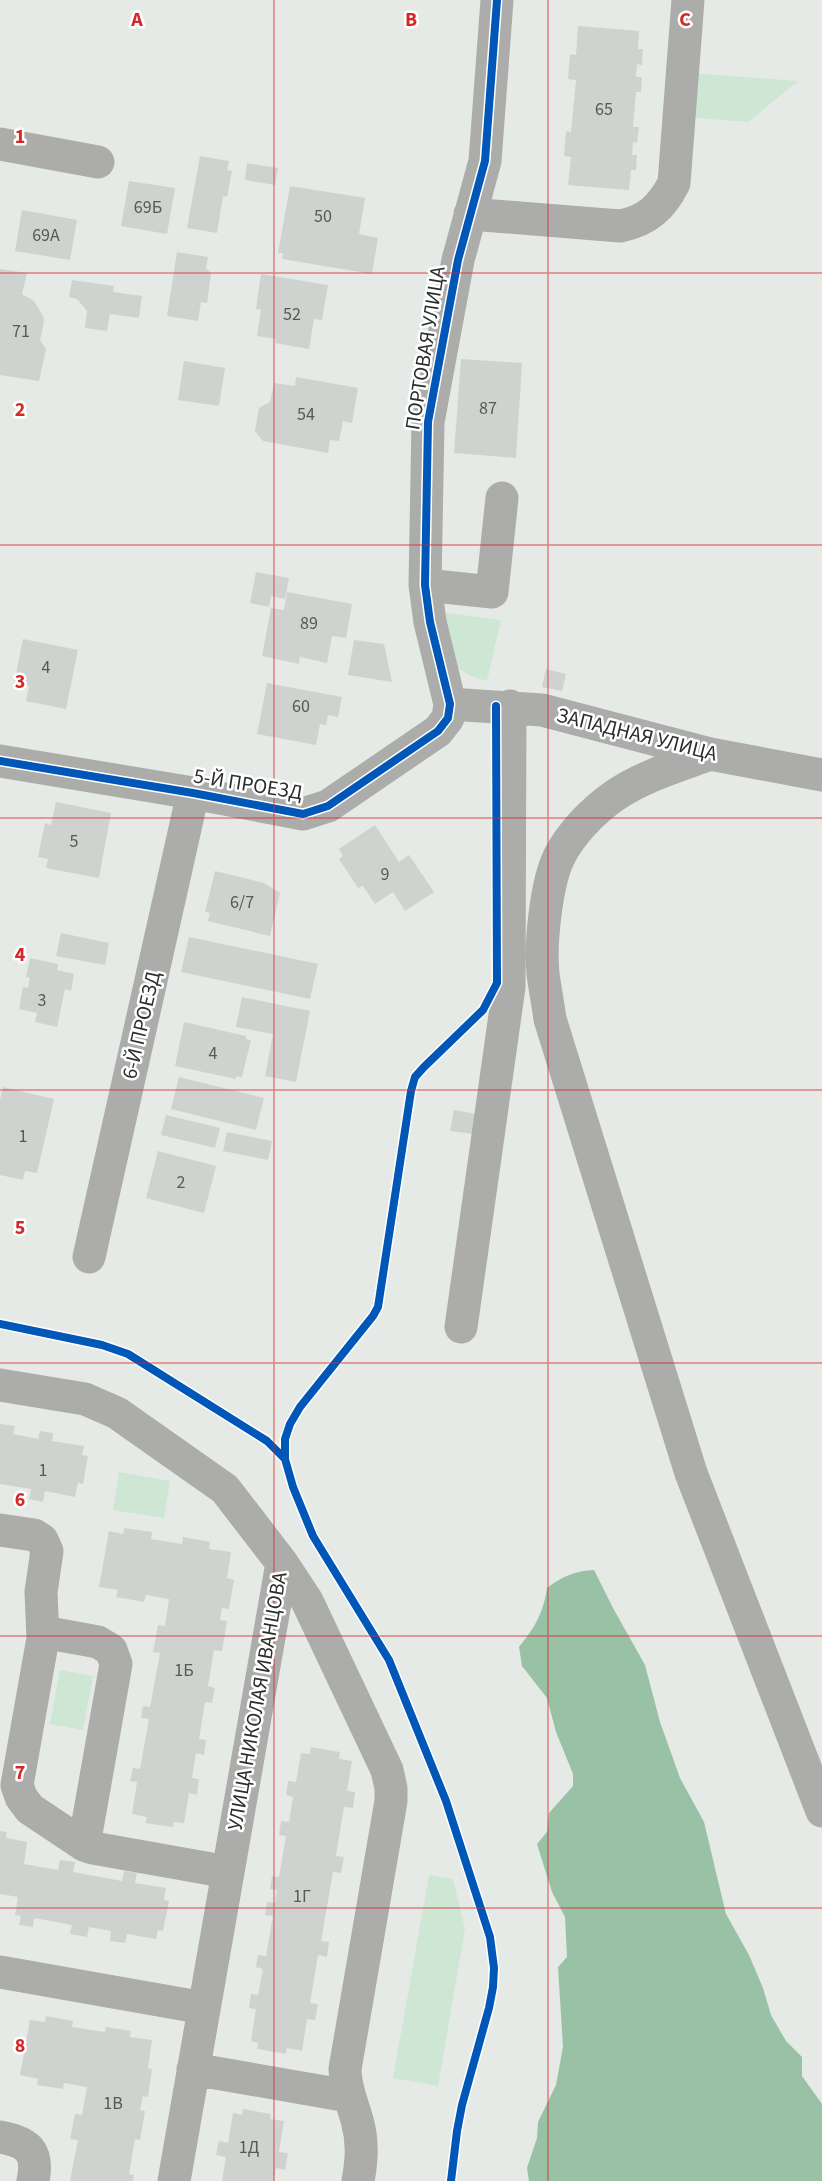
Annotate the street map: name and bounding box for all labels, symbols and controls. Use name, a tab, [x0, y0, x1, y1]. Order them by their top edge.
text: A	[130, 6, 143, 34]
text: B	[405, 6, 417, 34]
text: C	[679, 6, 691, 34]
house number: 65	[595, 97, 613, 122]
text: 1	[15, 123, 25, 151]
house number: 69Б	[134, 195, 162, 220]
house number: 50	[314, 204, 332, 229]
house number: 69А	[32, 223, 60, 248]
street label: ПОРТОВАЯ УЛИЦА	[397, 264, 453, 432]
house number: 52	[283, 302, 301, 327]
house number: 71	[12, 319, 30, 344]
text: 2	[15, 396, 25, 424]
house number: 87	[479, 396, 497, 421]
house number: 54	[297, 402, 315, 427]
house number: 89	[300, 611, 318, 636]
house number: 4	[42, 655, 51, 680]
text: 3	[15, 668, 25, 696]
house number: 60	[292, 694, 310, 719]
street label: ЗАПАДНАЯ УЛИЦА	[554, 700, 721, 769]
street label: 5-Й ПРОЕЗД	[191, 761, 305, 807]
house number: 5	[70, 829, 79, 854]
house number: 9	[381, 862, 390, 887]
house number: 6/7	[230, 890, 254, 915]
text: 4	[15, 941, 26, 969]
street label: 6-Й ПРОЕЗД	[114, 968, 168, 1082]
house number: 3	[38, 988, 47, 1013]
house number: 4	[209, 1041, 218, 1066]
house number: 1	[19, 1124, 27, 1149]
house number: 2	[177, 1170, 186, 1195]
text: 5	[15, 1214, 25, 1242]
house number: 1	[39, 1458, 47, 1483]
text: 6	[15, 1486, 25, 1514]
street label: УЛИЦА НИКОЛАЯ ИВАНЦОВА	[219, 1569, 295, 1833]
house number: 1Б	[174, 1658, 194, 1683]
text: 7	[15, 1759, 25, 1787]
house number: 1Г	[293, 1884, 311, 1909]
text: 8	[15, 2032, 25, 2060]
house number: 1В	[103, 2091, 123, 2116]
house number: 1Д	[239, 2135, 260, 2160]

